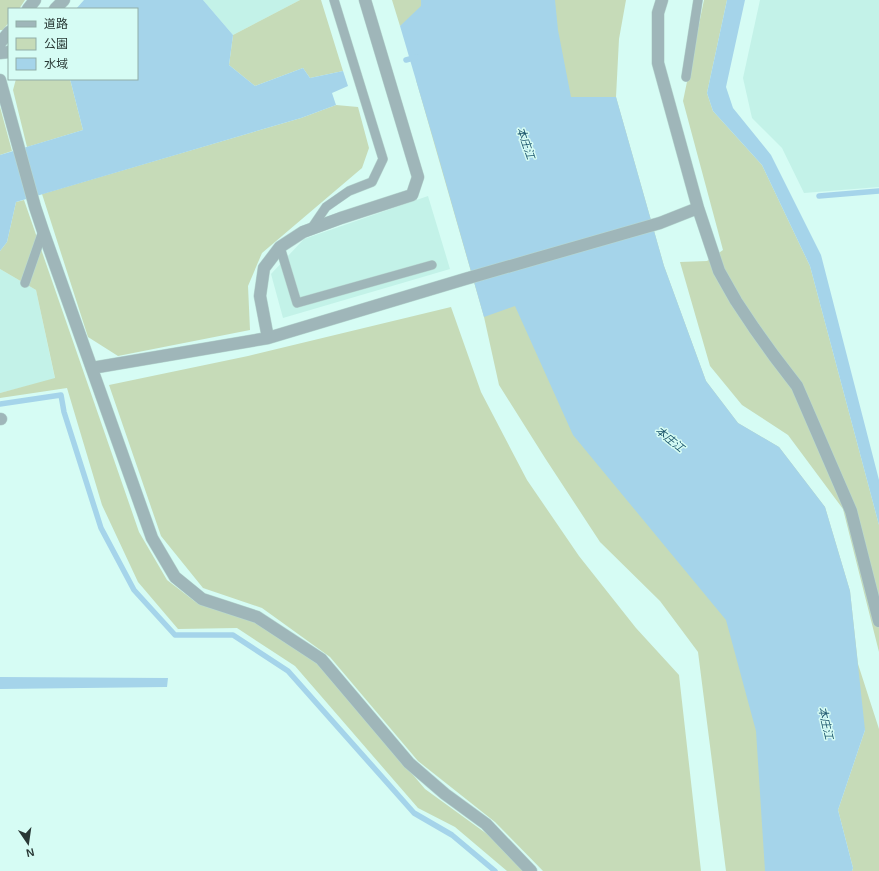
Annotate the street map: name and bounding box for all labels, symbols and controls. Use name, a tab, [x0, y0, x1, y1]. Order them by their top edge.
legend	[8, 8, 138, 80]
text: 道路	[44, 17, 68, 31]
text: 公園	[44, 37, 68, 51]
text: 水域	[44, 57, 68, 71]
water label: 本庄江	[515, 125, 537, 161]
water label: 本庄江	[653, 424, 687, 455]
water label: 本庄江	[816, 706, 836, 741]
north arrow	[8, 823, 48, 863]
text: N	[25, 846, 35, 859]

